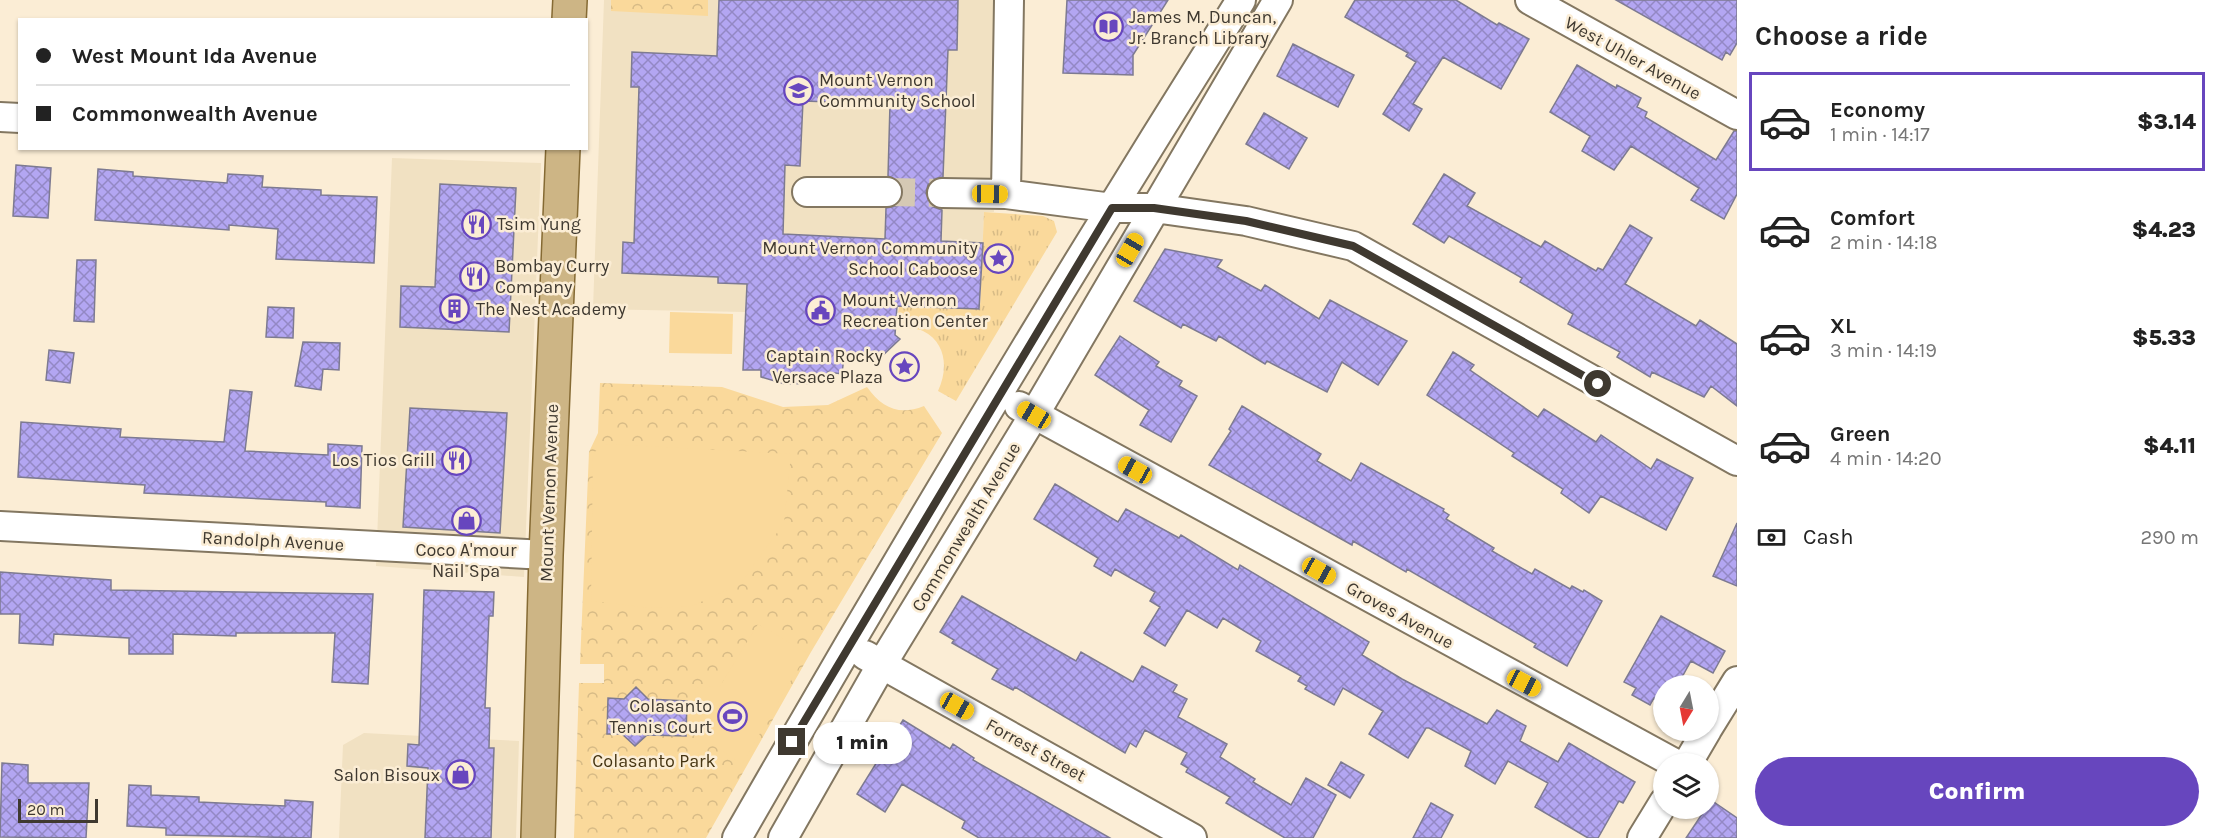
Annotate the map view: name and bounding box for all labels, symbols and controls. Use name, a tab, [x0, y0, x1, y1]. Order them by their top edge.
place label: James M. Duncan, Jr. Branch Library	[1129, 6, 1276, 49]
library icon: James M. Duncan, Jr. Branch Library	[1092, 11, 1124, 43]
street label: West Uhler Avenue	[1561, 11, 1705, 105]
text: Choose a ride	[1755, 20, 1928, 52]
text: West Mount Ida Avenue	[72, 43, 317, 69]
place label: Mount Vernon Community School	[819, 69, 976, 112]
school or university icon: Mount Vernon Community School	[782, 74, 814, 106]
icon: car	[1758, 95, 1812, 149]
text: Economy	[1830, 97, 1925, 123]
text: Commonwealth Avenue	[72, 101, 318, 127]
text: $3.14	[2137, 109, 2196, 135]
text: 1 min · 14:17	[1830, 123, 1930, 146]
car	[972, 185, 1008, 203]
icon: car	[1758, 203, 1812, 257]
text: Comfort	[1830, 205, 1915, 231]
restaurant icon: Tsim Yung	[460, 208, 492, 240]
place label: Tsim Yung	[497, 213, 581, 235]
text: $4.23	[2132, 217, 2196, 243]
car	[1113, 230, 1147, 270]
text: 2 min · 14:18	[1830, 231, 1937, 254]
place label: Mount Vernon Community School Caboose	[762, 237, 979, 280]
place icon: Mount Vernon Community School Caboose	[983, 242, 1015, 274]
place label: Bombay Curry Company	[495, 255, 610, 298]
restaurant icon: Bombay Curry Company	[458, 260, 490, 292]
place label: Mount Vernon Recreation Center	[842, 289, 988, 332]
building icon: The Nest Academy	[439, 293, 471, 325]
public building icon: Mount Vernon Recreation Center	[805, 294, 837, 326]
place label: The Nest Academy	[476, 298, 627, 320]
icon: car	[1758, 311, 1812, 365]
text: XL	[1830, 313, 1856, 339]
text: $5.33	[2132, 325, 2196, 351]
text: 3 min · 14:19	[1830, 339, 1937, 362]
place label: Captain Rocky Versace Plaza	[766, 345, 884, 388]
place icon: Captain Rocky Versace Plaza	[888, 350, 920, 382]
route start	[1584, 370, 1611, 397]
car	[1014, 398, 1054, 432]
street label: Mount Vernon Avenue	[535, 404, 563, 582]
icon: car	[1758, 419, 1812, 473]
text: Green	[1830, 421, 1891, 447]
text: $4.11	[2143, 433, 2196, 459]
street label: Commonwealth Avenue	[907, 438, 1025, 616]
restaurant icon: Los Tios Grill	[440, 444, 472, 476]
text: 4 min · 14:20	[1830, 447, 1942, 470]
place label: Los Tios Grill	[332, 449, 435, 471]
car	[1115, 453, 1155, 487]
shop icon: Coco A'mour Nail Spa	[450, 505, 482, 537]
icon: cash	[1755, 521, 1788, 554]
text: Cash	[1803, 524, 1853, 550]
street label: Randolph Avenue	[201, 526, 345, 556]
text: 290 m	[2140, 526, 2199, 549]
place label: Coco A'mour Nail Spa	[415, 539, 517, 582]
car	[1299, 554, 1339, 588]
street label: Groves Avenue	[1343, 576, 1457, 654]
car	[1504, 667, 1544, 699]
north arrow	[1653, 675, 1719, 741]
map controls	[1653, 675, 1719, 819]
car	[937, 689, 977, 723]
place label: Colasanto Tennis Court	[609, 695, 712, 738]
sports icon: Colasanto Tennis Court	[717, 700, 749, 732]
street label: Forrest Street	[982, 713, 1090, 787]
callout: 1 min	[813, 721, 912, 763]
route end	[778, 728, 805, 755]
text: 1 min	[836, 731, 889, 754]
park label: Colasanto Park	[592, 750, 716, 772]
button: layers	[1653, 753, 1719, 819]
button: Confirm	[1755, 757, 2199, 826]
shop icon: Salon Bisoux	[445, 759, 477, 791]
place label: Salon Bisoux	[333, 764, 440, 786]
scale bar	[18, 796, 98, 824]
text: 20 m	[27, 800, 65, 819]

